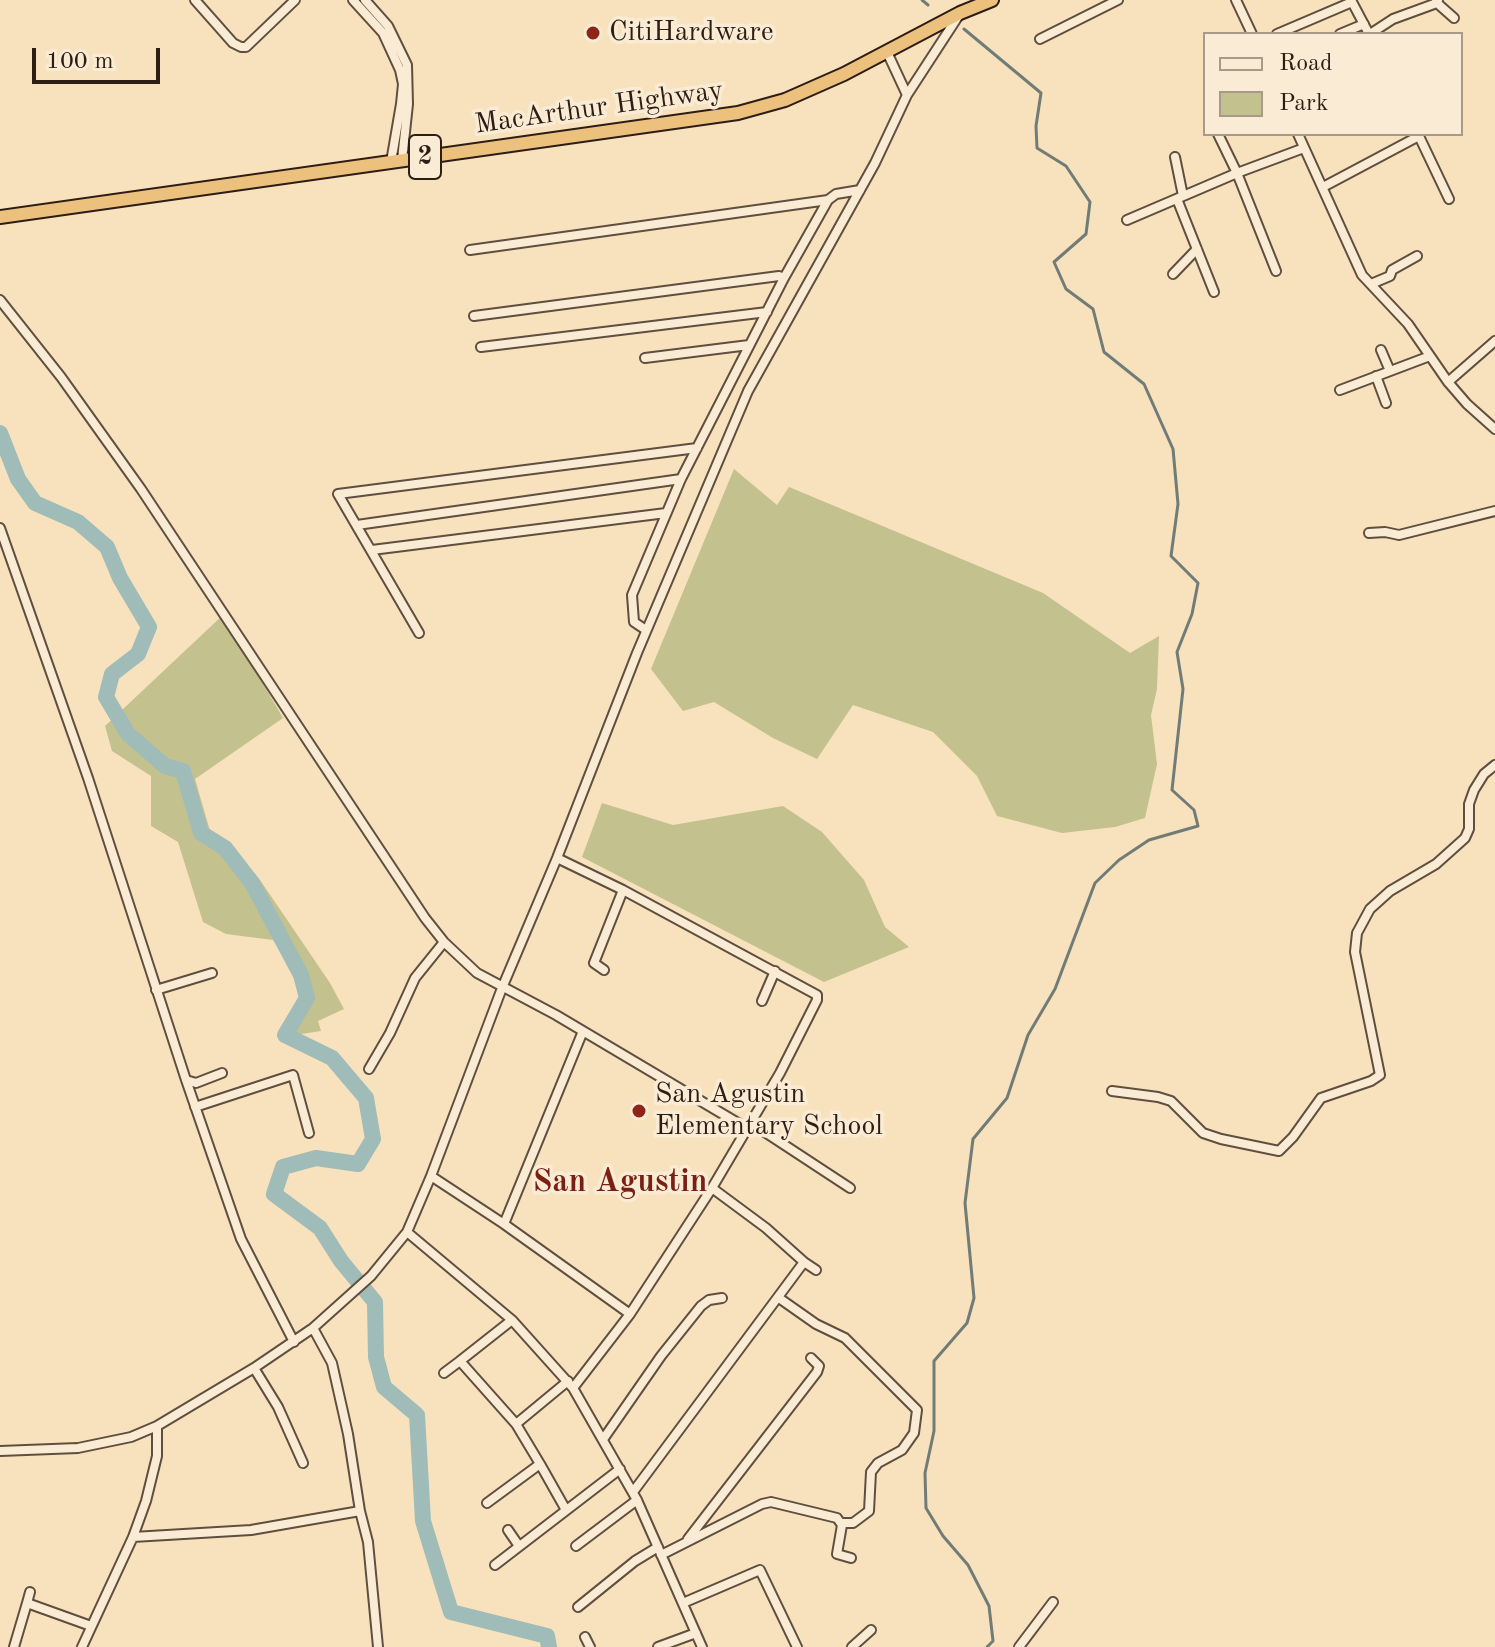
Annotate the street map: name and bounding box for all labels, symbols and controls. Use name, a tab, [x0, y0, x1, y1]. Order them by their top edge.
place label: CitiHardware	[609, 16, 774, 50]
marker: CitiHardware	[584, 24, 602, 42]
scale bar	[36, 32, 164, 82]
legend	[1203, 32, 1463, 136]
text: 100 m	[46, 50, 114, 74]
text: Road	[1279, 52, 1332, 76]
street label: MacArthur Highway	[473, 74, 725, 142]
text: Park	[1279, 92, 1328, 116]
road number: 2	[409, 135, 441, 179]
place label: San Agustin Elementary School	[655, 1078, 883, 1144]
marker: San Agustin Elementary School	[630, 1102, 648, 1120]
district label: San Agustin	[533, 1164, 707, 1202]

